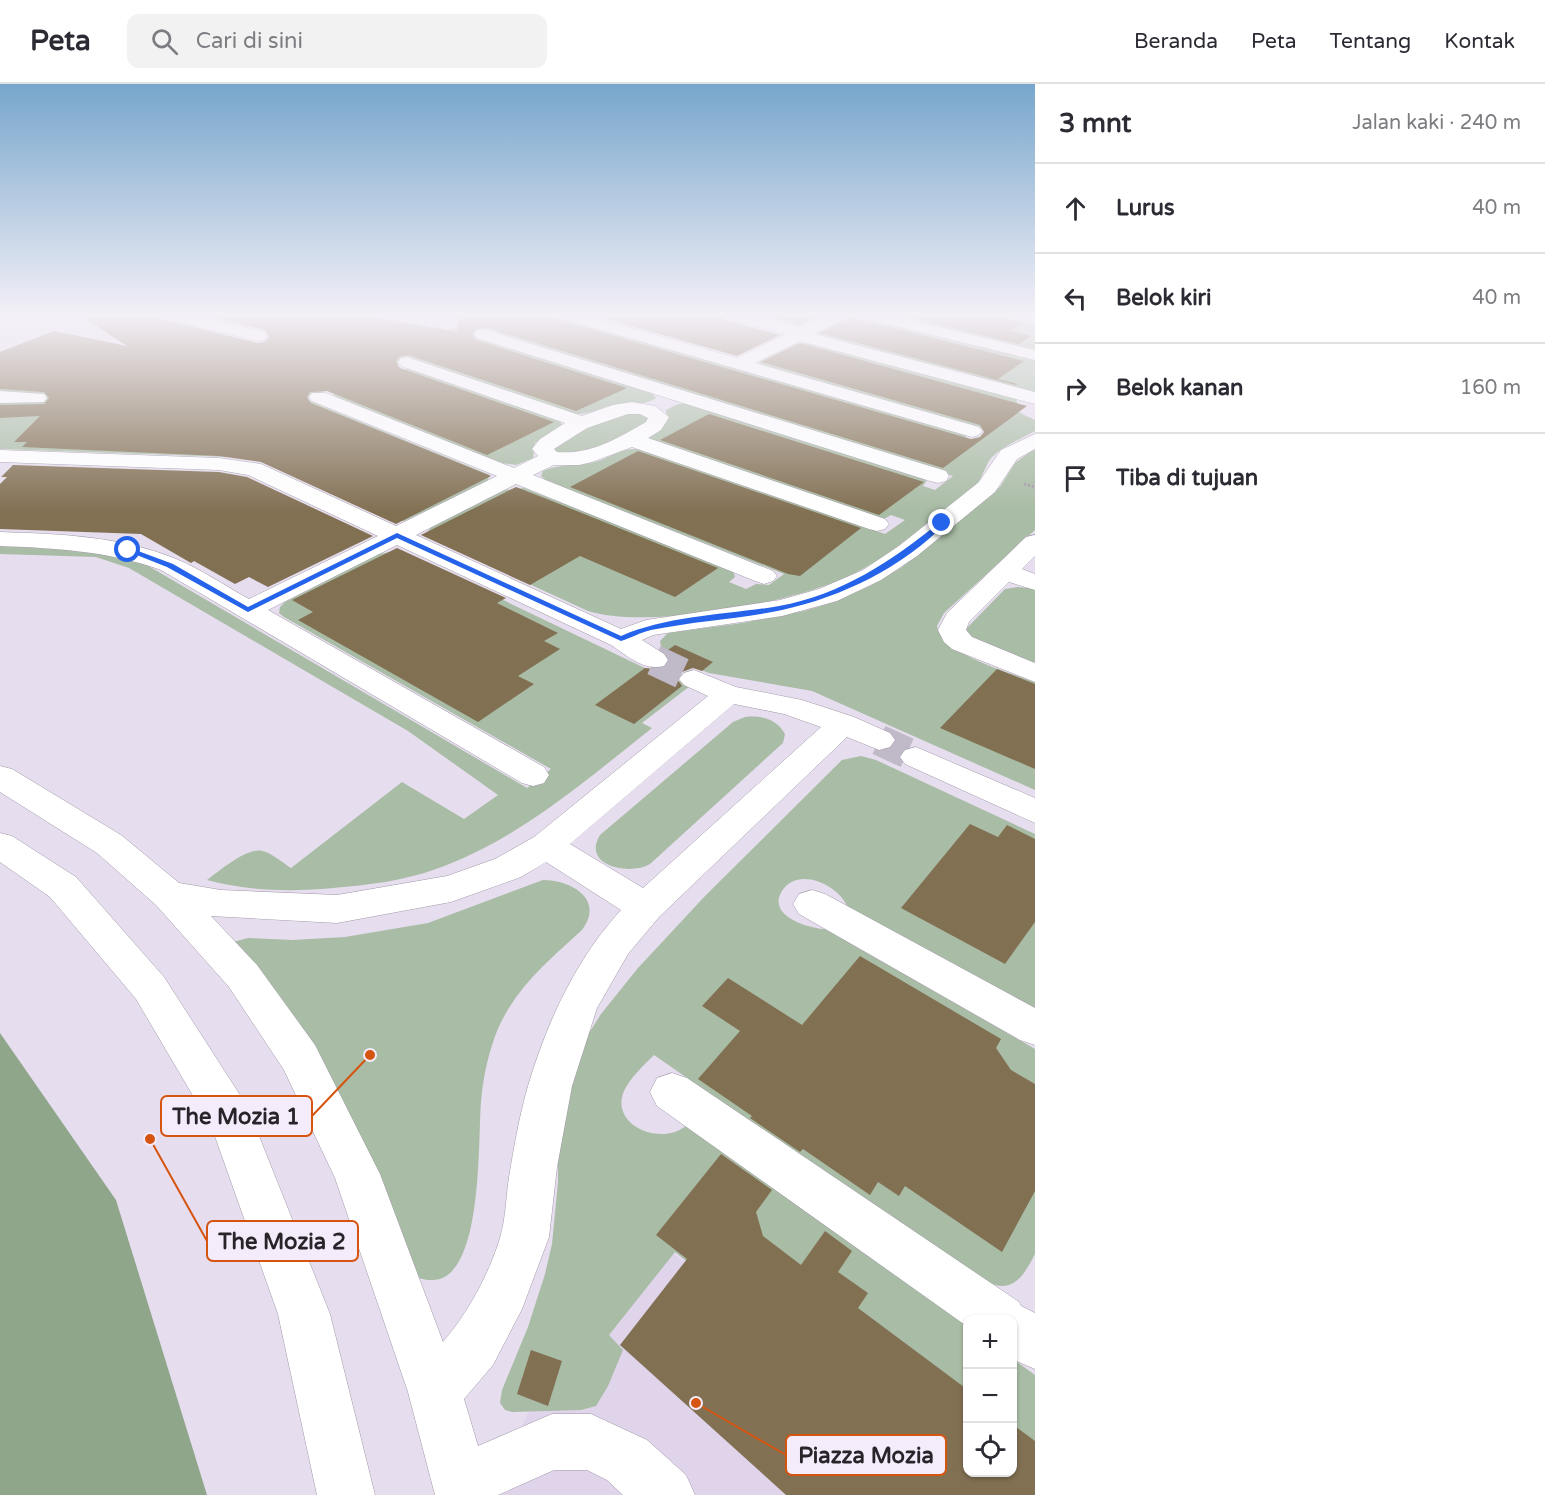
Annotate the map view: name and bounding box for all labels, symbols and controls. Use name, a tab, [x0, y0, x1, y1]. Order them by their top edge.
search box	[127, 14, 547, 68]
text: Peta	[30, 24, 91, 58]
icon: search	[148, 25, 181, 58]
text: Cari di sini	[196, 28, 303, 54]
text: Beranda	[1134, 29, 1218, 54]
text: Peta	[1251, 29, 1297, 54]
text: Tentang	[1330, 29, 1411, 54]
text: Kontak	[1444, 29, 1515, 54]
text: 3 mnt	[1059, 108, 1131, 139]
text: Jalan kaki · 240 m	[1352, 111, 1521, 135]
icon: ahead	[1059, 192, 1092, 225]
text: Lurus	[1116, 195, 1174, 221]
text: 40 m	[1472, 196, 1521, 220]
icon: left	[1059, 282, 1092, 315]
text: Belok kiri	[1116, 285, 1212, 311]
text: 40 m	[1472, 286, 1521, 310]
icon: right	[1059, 372, 1092, 405]
text: Belok kanan	[1116, 375, 1243, 401]
text: 160 m	[1460, 376, 1521, 400]
icon: arrive	[1059, 462, 1092, 495]
text: Tiba di tujuan	[1116, 465, 1258, 491]
route end	[928, 509, 954, 535]
route start	[114, 536, 140, 562]
callout: The Mozia 1	[161, 1096, 312, 1136]
text: The Mozia 1	[171, 1104, 300, 1130]
callout: The Mozia 2	[207, 1221, 358, 1261]
text: The Mozia 2	[217, 1229, 346, 1255]
map controls	[963, 1315, 1017, 1477]
button: +	[963, 1315, 1017, 1369]
button: −	[963, 1369, 1017, 1423]
button: locate	[963, 1423, 1017, 1477]
callout: Piazza Mozia	[786, 1435, 946, 1475]
text: Piazza Mozia	[798, 1443, 934, 1469]

